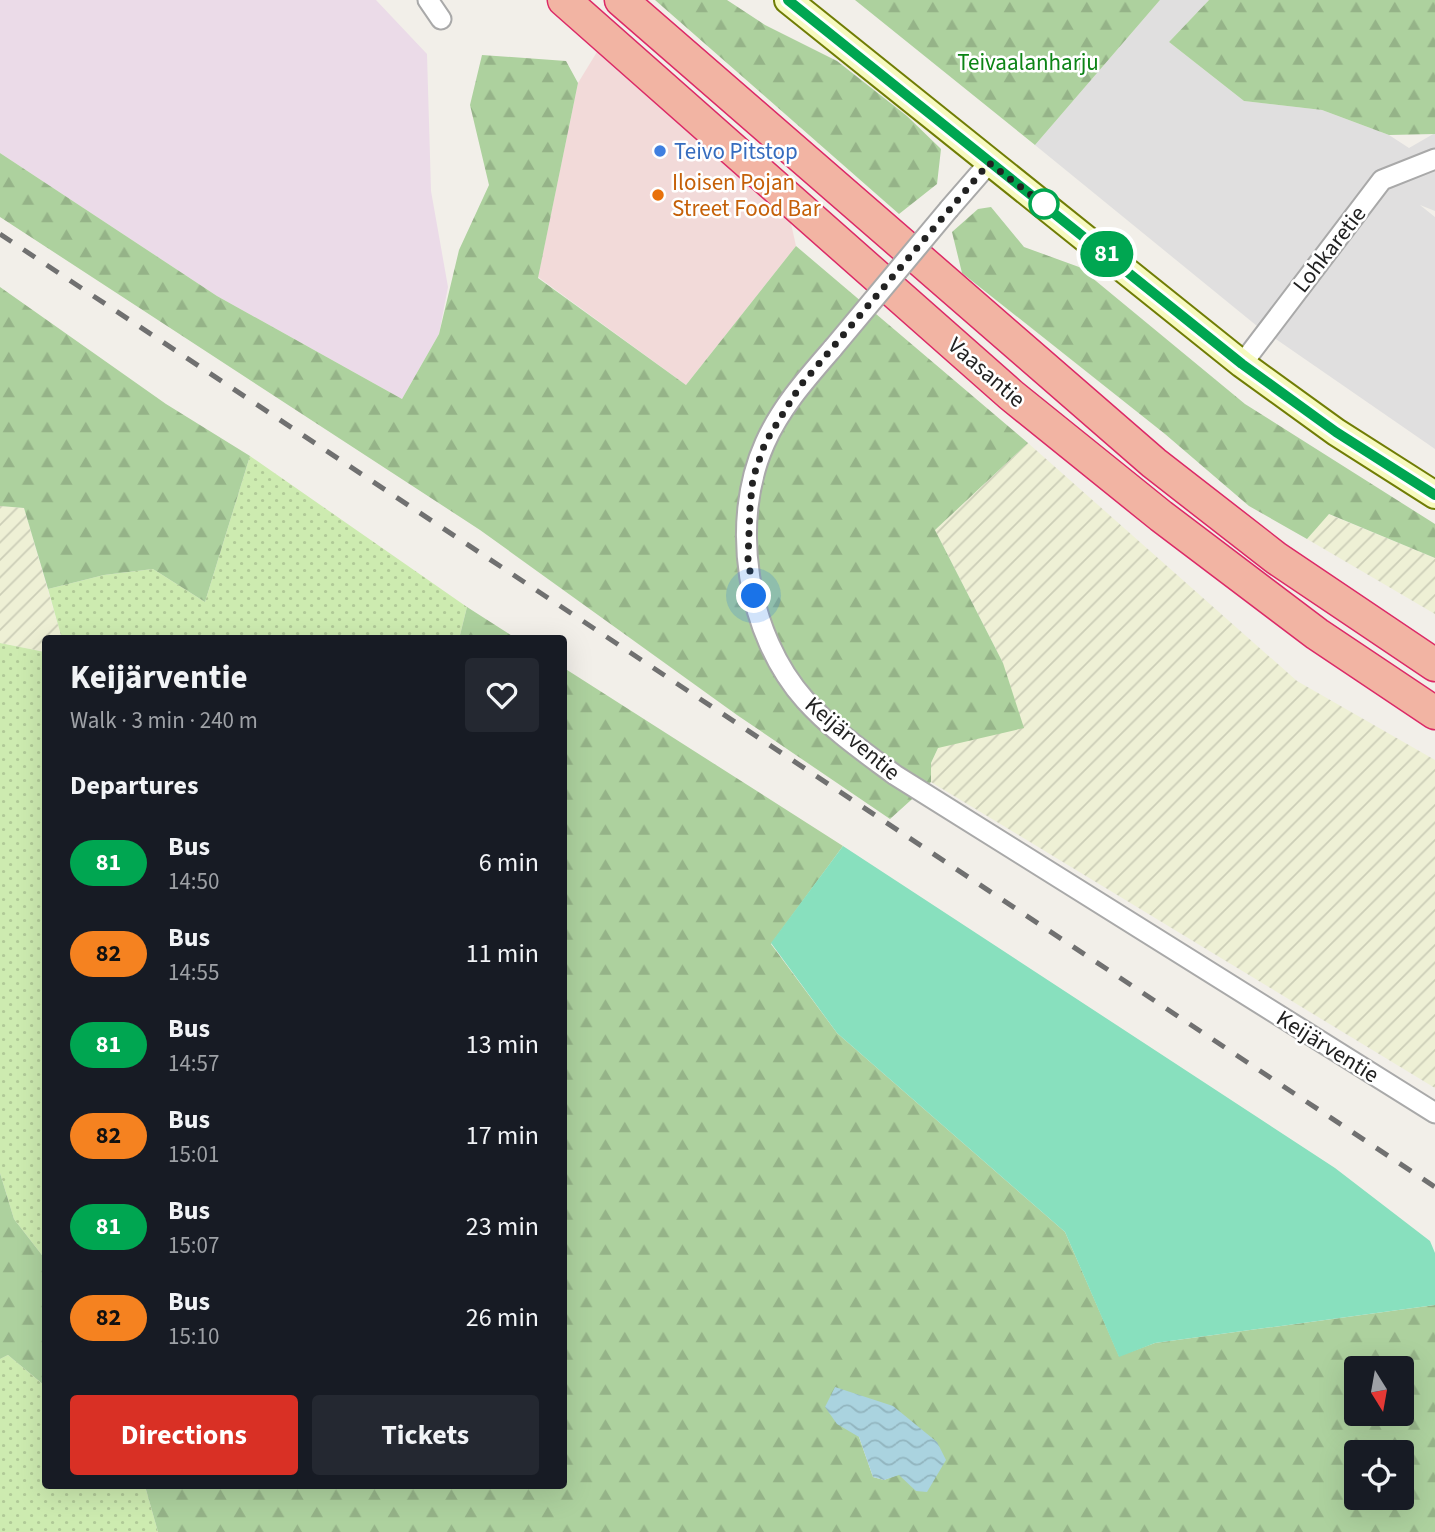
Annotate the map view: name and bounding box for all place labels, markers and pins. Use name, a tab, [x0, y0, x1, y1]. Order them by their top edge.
place label: Teivo Pitstop	[674, 135, 798, 168]
marker: Teivo Pitstop	[652, 143, 668, 159]
place label: Iloisen Pojan Street Food Bar	[672, 166, 822, 225]
marker: Iloisen Pojan Street Food Bar	[650, 187, 666, 203]
unlabelled marker	[1029, 189, 1059, 219]

